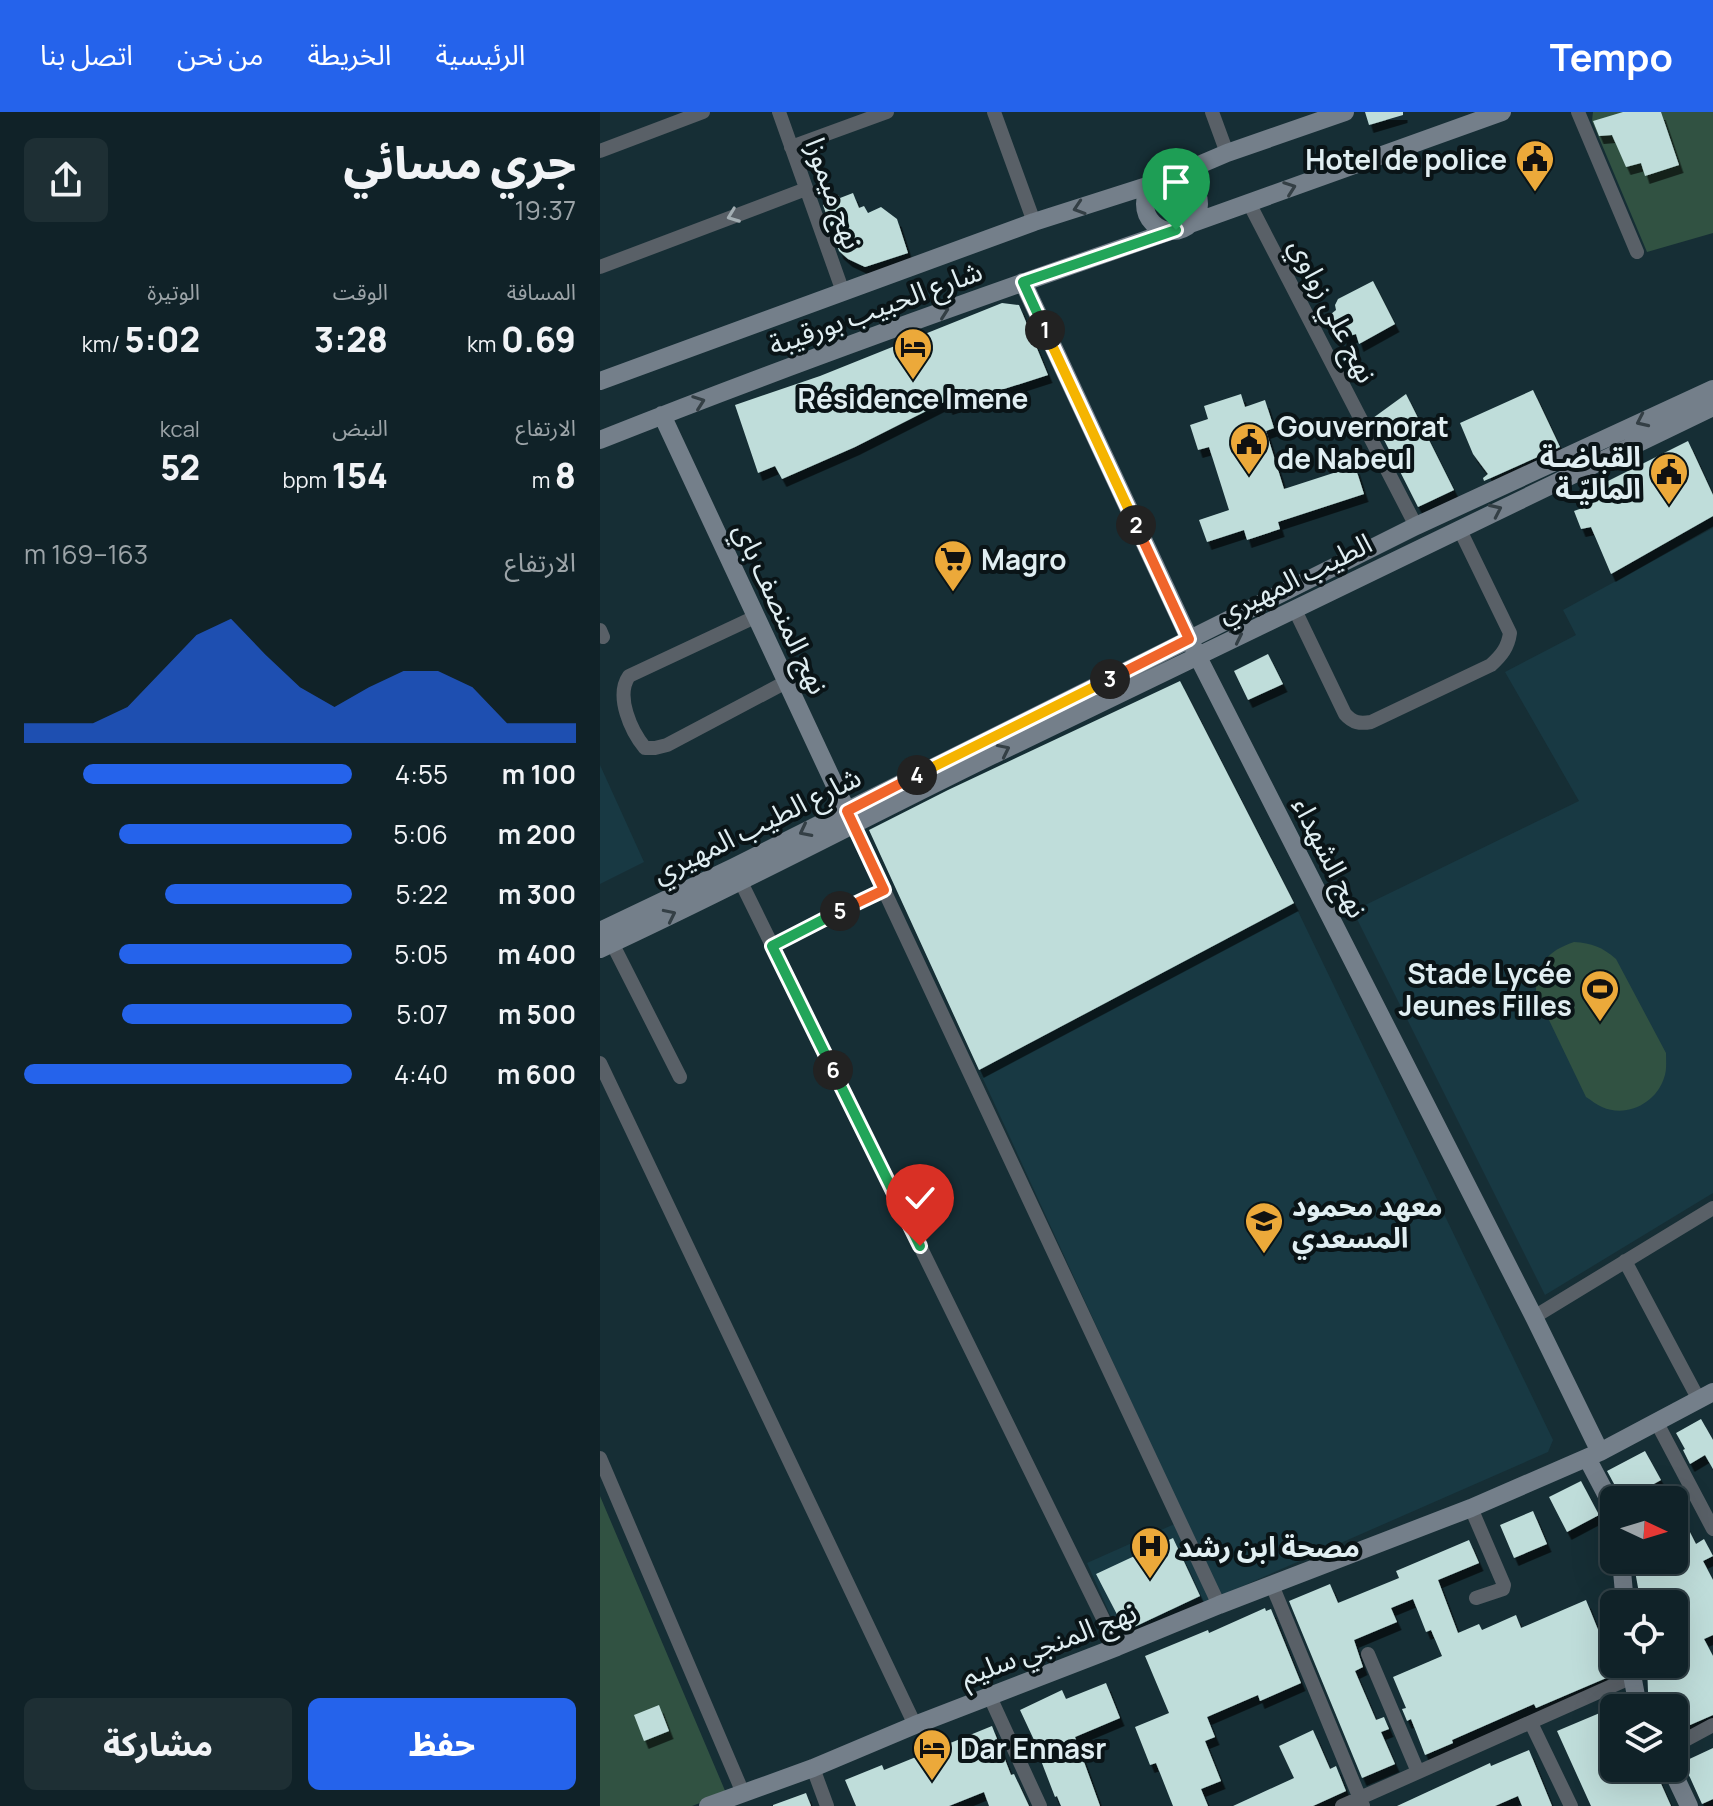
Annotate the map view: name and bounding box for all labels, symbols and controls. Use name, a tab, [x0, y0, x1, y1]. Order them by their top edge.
text: Tempo	[1550, 30, 1673, 82]
text: اتصل بنا	[40, 35, 133, 73]
text: من نحن	[177, 35, 264, 73]
text: الخريطة	[308, 35, 391, 73]
text: الرئيسية	[435, 35, 525, 73]
text: جري مسائي	[344, 132, 576, 192]
street label: نهج ميموزا	[794, 132, 873, 255]
button: share	[24, 138, 108, 222]
public building icon: Hotel de police	[1514, 138, 1556, 193]
place label: Hotel de police	[1305, 140, 1507, 178]
pin	[1142, 148, 1210, 230]
icon: arrive	[1154, 160, 1198, 204]
one-way arrow	[1282, 182, 1296, 198]
text: 19:37	[515, 192, 576, 228]
one-way arrow	[1073, 198, 1087, 214]
one-way arrow	[727, 206, 741, 223]
street label: نهج علي زواوي	[1278, 231, 1387, 390]
street label: شارع الحبيب بورقيبة	[763, 251, 988, 366]
text: الوتيرة	[147, 277, 200, 307]
text: الوقت	[333, 277, 388, 307]
text: المسافة	[507, 277, 576, 307]
one-way arrow	[935, 305, 949, 321]
pin: 1	[1025, 310, 1065, 350]
text: 1	[1040, 315, 1050, 345]
text: 5:02	[124, 316, 200, 362]
text: 3:28	[314, 316, 388, 362]
text: 0.69	[501, 316, 576, 362]
hotel icon: Résidence Imene	[892, 326, 934, 381]
text: /km	[82, 329, 124, 359]
text: km	[467, 329, 501, 359]
place label: Résidence Imene	[798, 379, 1028, 417]
one-way arrow	[691, 395, 705, 411]
place label: Gouvernorat de Nabeul	[1277, 407, 1449, 477]
one-way arrow	[1636, 411, 1651, 427]
text: النبض	[332, 413, 388, 443]
text: الارتفاع	[516, 413, 576, 443]
text: kcal	[160, 414, 200, 444]
public building icon: Gouvernorat de Nabeul	[1228, 421, 1270, 476]
place label: القباضـة الماليّـة	[1540, 437, 1641, 507]
text: 52	[160, 444, 200, 490]
public building icon: القباضـة الماليّـة	[1648, 451, 1690, 506]
text: 154	[332, 452, 388, 498]
text: 8	[555, 452, 576, 498]
text: bpm	[283, 465, 332, 495]
text: m	[532, 465, 555, 495]
one-way arrow	[1488, 504, 1503, 520]
pin: 2	[1116, 505, 1156, 545]
text: 2	[1129, 510, 1143, 540]
street label: نهج المنصف باي	[722, 516, 838, 701]
street label: الطيب المهيري	[1210, 523, 1379, 634]
text: 163–169 m	[24, 536, 148, 572]
supermarket icon: Magro	[932, 538, 974, 593]
place label: Magro	[981, 540, 1067, 578]
text: الارتفاع	[505, 544, 576, 580]
one-way arrow	[1229, 630, 1244, 645]
pin: 3	[1090, 659, 1130, 699]
text: 3	[1104, 664, 1116, 694]
one-way arrow	[995, 744, 1010, 760]
pin: 4	[897, 755, 937, 795]
text: 4:55	[395, 756, 448, 792]
text: 100 m	[502, 756, 576, 792]
street label: شارع الطيب المهيري	[645, 757, 868, 894]
text: 4	[910, 760, 924, 790]
street label: نهج الشهداء	[1282, 790, 1378, 925]
text: 5:06	[393, 816, 448, 852]
text: 200 m	[498, 816, 576, 852]
one-way arrow	[799, 822, 814, 837]
text: 5:22	[396, 876, 448, 912]
text: 300 m	[498, 876, 576, 912]
pin: 5	[820, 891, 860, 931]
text: 5	[834, 896, 846, 926]
one-way arrow	[662, 909, 677, 925]
text: 5:05	[394, 936, 448, 972]
text: 400 m	[497, 936, 576, 972]
place label: Stade Lycée Jeunes Filles	[1398, 954, 1572, 1024]
sports icon: Stade Lycée Jeunes Filles	[1579, 968, 1621, 1023]
text: 5:07	[396, 996, 448, 1032]
text: 500 m	[498, 996, 576, 1032]
pin: 6	[813, 1050, 853, 1090]
text: 6	[826, 1055, 840, 1085]
text: 4:40	[394, 1056, 448, 1092]
text: 600 m	[497, 1056, 576, 1092]
pin	[886, 1164, 954, 1246]
icon: check	[898, 1176, 942, 1220]
place label: معهد محمود المسعدي	[1292, 1186, 1443, 1260]
school or university icon: معهد محمود المسعدي	[1243, 1200, 1285, 1255]
north arrow	[1600, 1486, 1688, 1574]
map controls	[1600, 1486, 1688, 1782]
hospital icon: مصحة ابن رشد	[1129, 1525, 1171, 1580]
place label: مصحة ابن رشد	[1178, 1527, 1360, 1565]
button: locate	[1600, 1590, 1688, 1678]
street label: نهج المنجي سليم	[954, 1592, 1143, 1698]
button: layers	[1600, 1694, 1688, 1782]
button: مشاركة	[24, 1698, 292, 1790]
button: حفظ	[308, 1698, 576, 1790]
hotel icon: Dar Ennasr	[911, 1727, 953, 1782]
place label: Dar Ennasr	[960, 1729, 1106, 1767]

